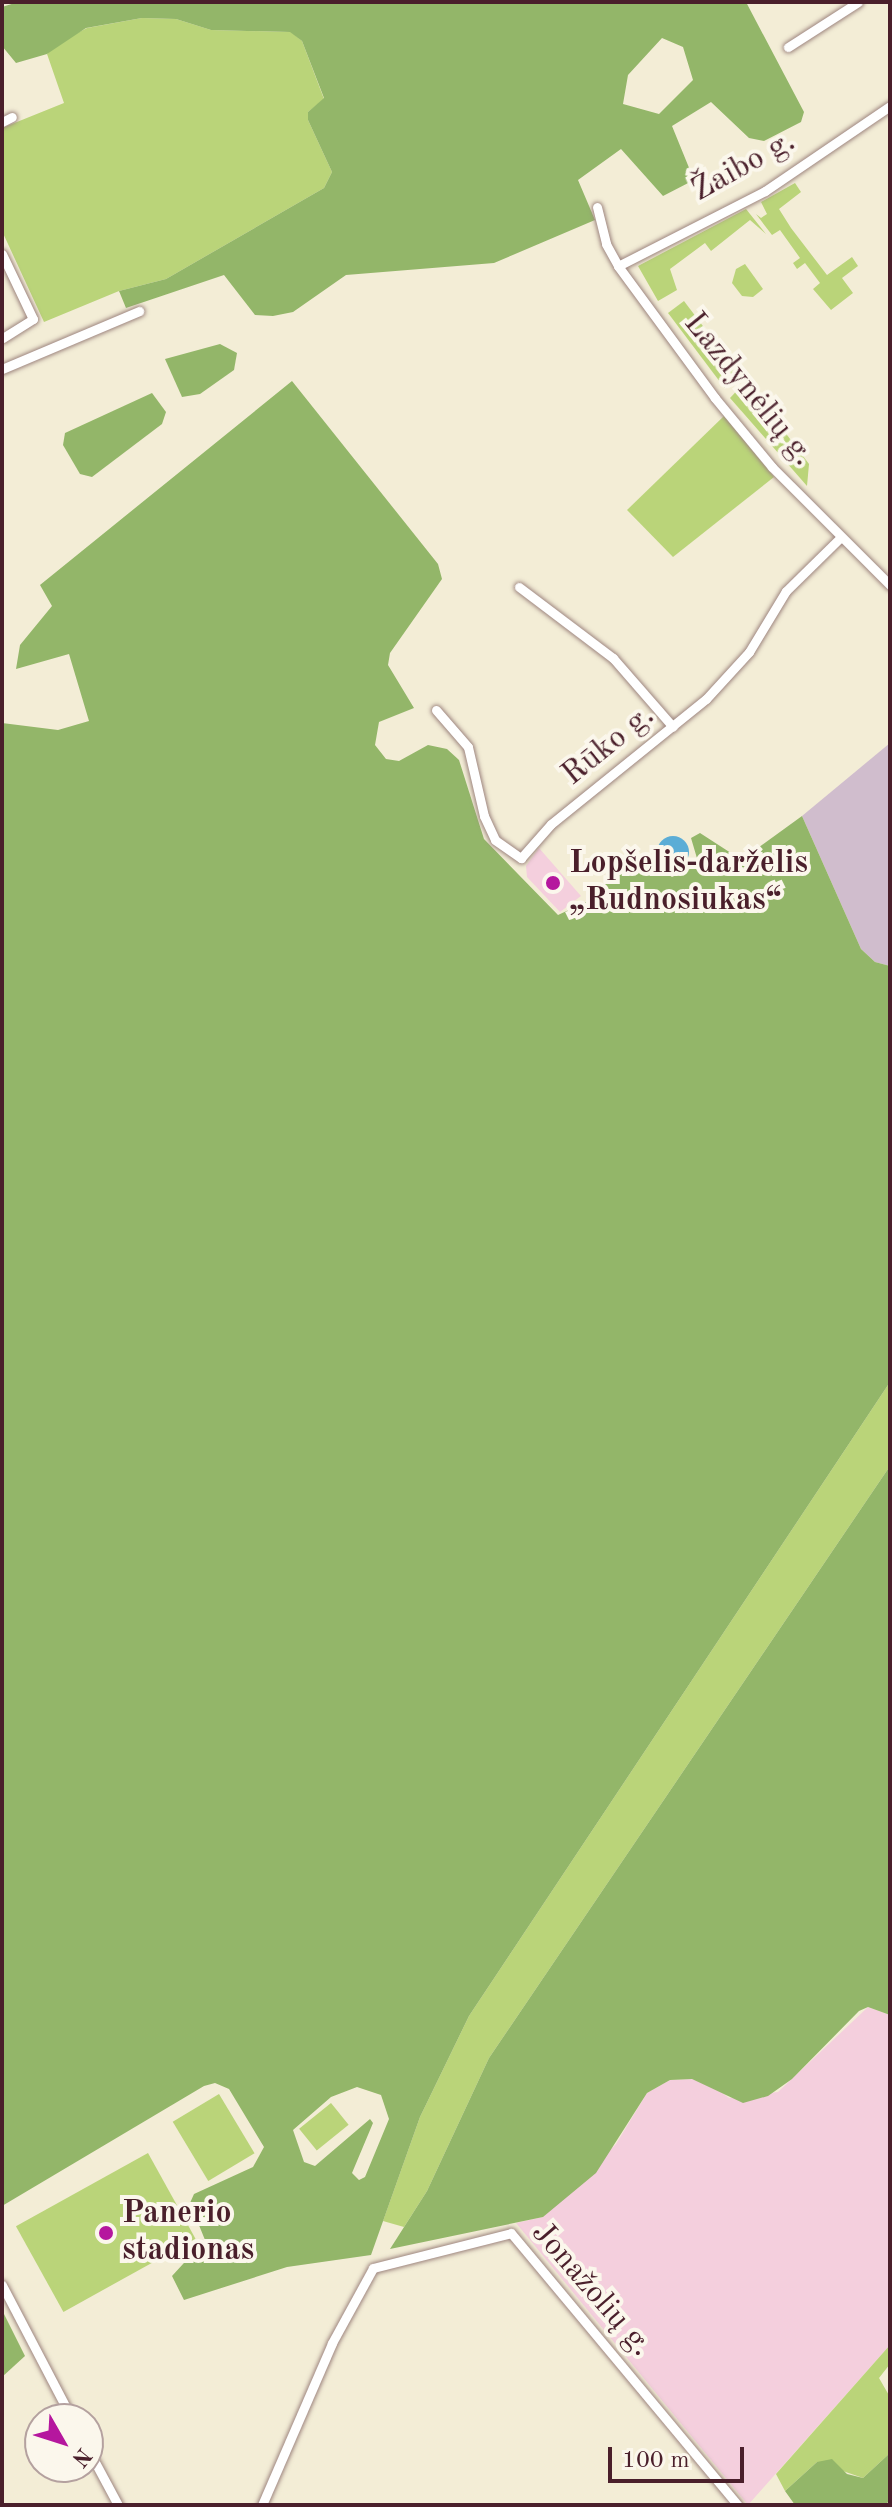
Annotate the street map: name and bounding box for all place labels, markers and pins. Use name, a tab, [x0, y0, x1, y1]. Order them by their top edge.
place label: Lopšelis-darželis „Rudnosiukas“	[569, 846, 808, 921]
marker: Lopšelis-darželis „Rudnosiukas“	[544, 874, 562, 892]
place label: Panerio stadionas	[122, 2196, 254, 2271]
marker: Panerio stadionas	[97, 2224, 115, 2242]

